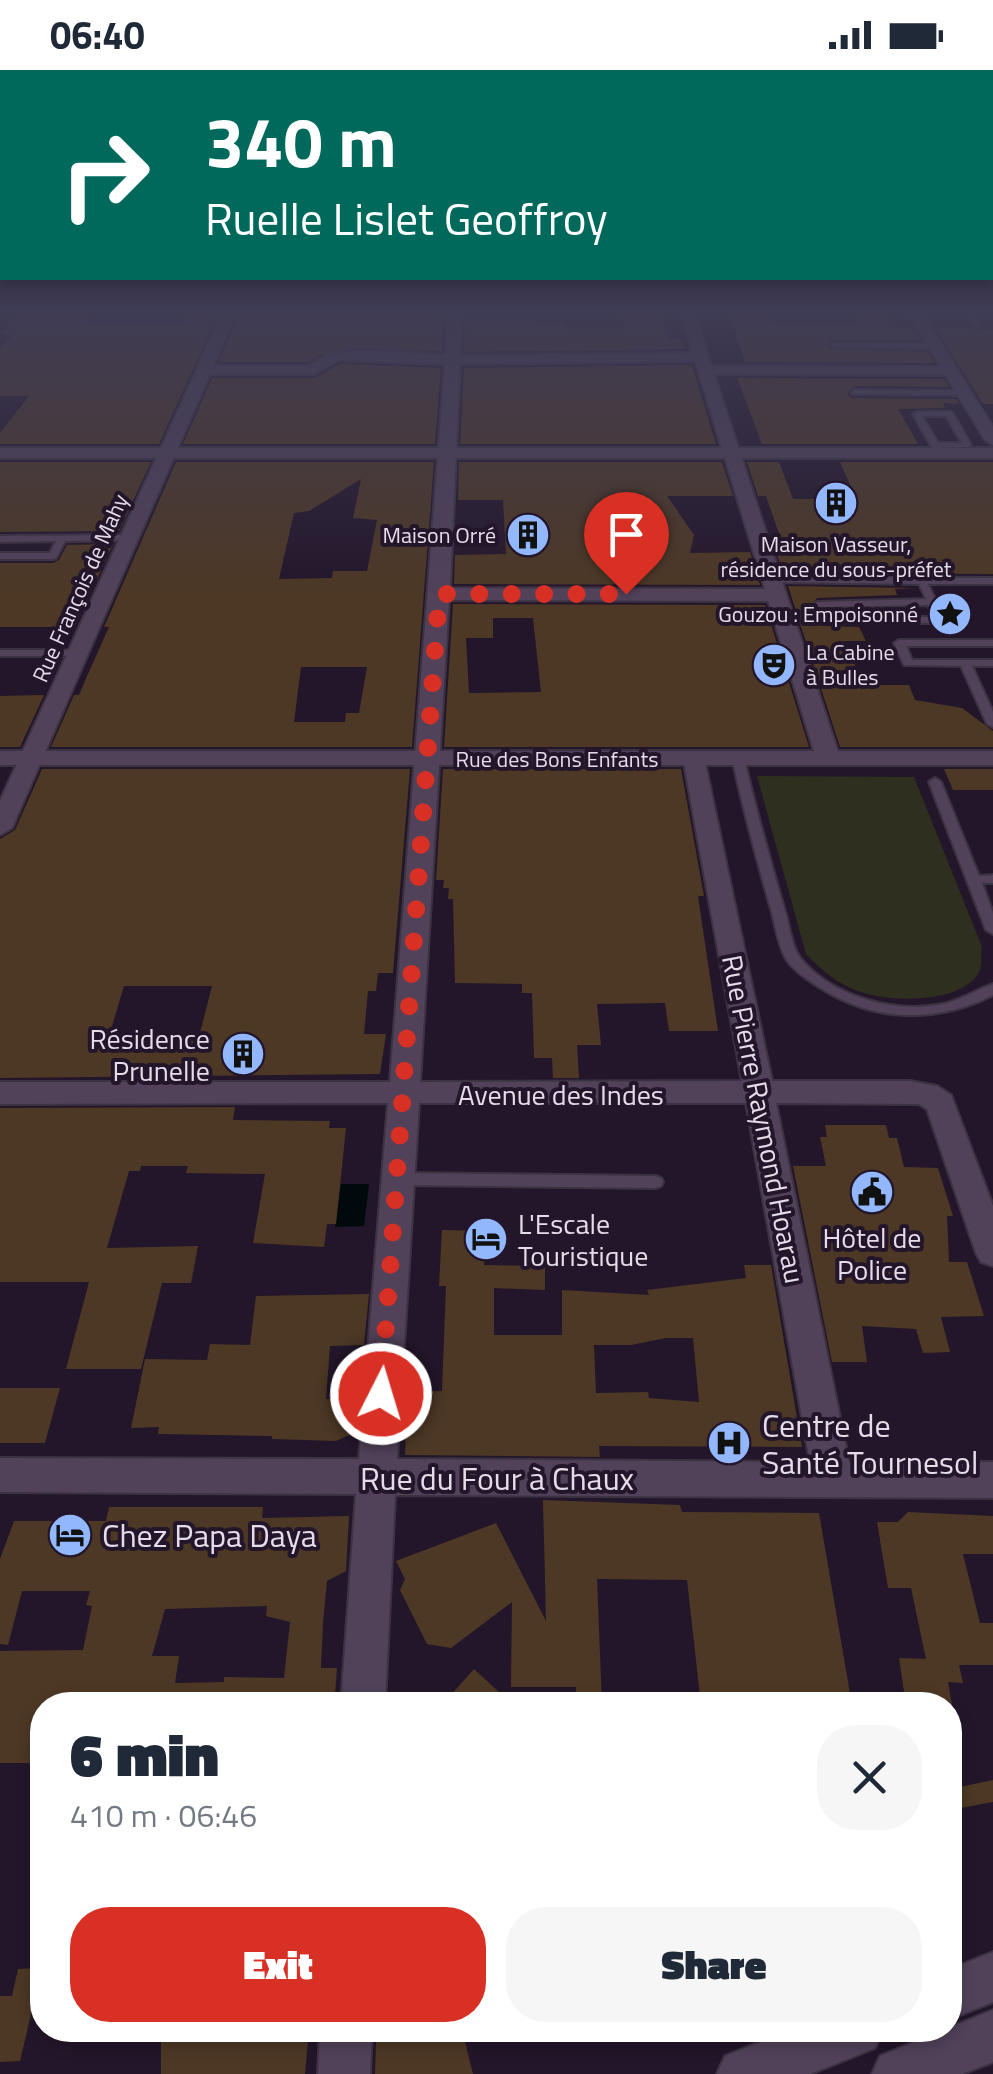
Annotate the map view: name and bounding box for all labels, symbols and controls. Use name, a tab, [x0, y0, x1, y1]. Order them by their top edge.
text: 06:40	[50, 6, 145, 64]
text: 340 m	[205, 88, 397, 194]
icon: right	[40, 110, 170, 240]
text: Ruelle Lislet Geoffroy	[205, 184, 608, 252]
building icon: Maison Vasseur, résidence du sous-préfet	[813, 480, 859, 526]
street label: Rue François de Mahy	[23, 488, 137, 688]
pin	[584, 492, 669, 595]
icon: arrive	[599, 507, 654, 562]
building icon: Maison Orré	[505, 512, 551, 558]
place label: Maison Orré	[383, 518, 496, 552]
place label: Maison Vasseur, résidence du sous-préfet	[721, 527, 952, 586]
place icon: Gouzou : Empoisonné	[927, 591, 973, 637]
place label: Gouzou : Empoisonné	[718, 597, 918, 631]
place label: La Cabine à Bulles	[806, 635, 895, 694]
theatre icon: La Cabine à Bulles	[751, 642, 797, 688]
street label: Rue des Bons Enfants	[456, 742, 658, 776]
street label: Rue Pierre Raymond Hoarau	[711, 951, 817, 1287]
place label: Résidence Prunelle	[90, 1017, 210, 1092]
building icon: Résidence Prunelle	[220, 1031, 266, 1077]
street label: Avenue des Indes	[458, 1073, 664, 1116]
public building icon: Hôtel de Police	[849, 1169, 895, 1215]
place label: L'Escale Touristique	[518, 1202, 648, 1277]
hotel icon: L'Escale Touristique	[463, 1216, 509, 1262]
place label: Hôtel de Police	[823, 1216, 921, 1291]
position arrow	[329, 1342, 433, 1446]
place label: Centre de Santé Tournesol	[762, 1401, 978, 1486]
hospital icon: Centre de Santé Tournesol	[706, 1420, 752, 1466]
street label: Rue du Four à Chaux	[360, 1454, 634, 1502]
place label: Chez Papa Daya	[102, 1511, 317, 1559]
hotel icon: Chez Papa Daya	[47, 1512, 93, 1558]
text: 6 min	[70, 1708, 219, 1799]
button: close	[817, 1725, 922, 1830]
text: 410 m · 06:46	[70, 1791, 257, 1839]
button: Exit	[70, 1907, 486, 2022]
button: Share	[506, 1907, 922, 2022]

